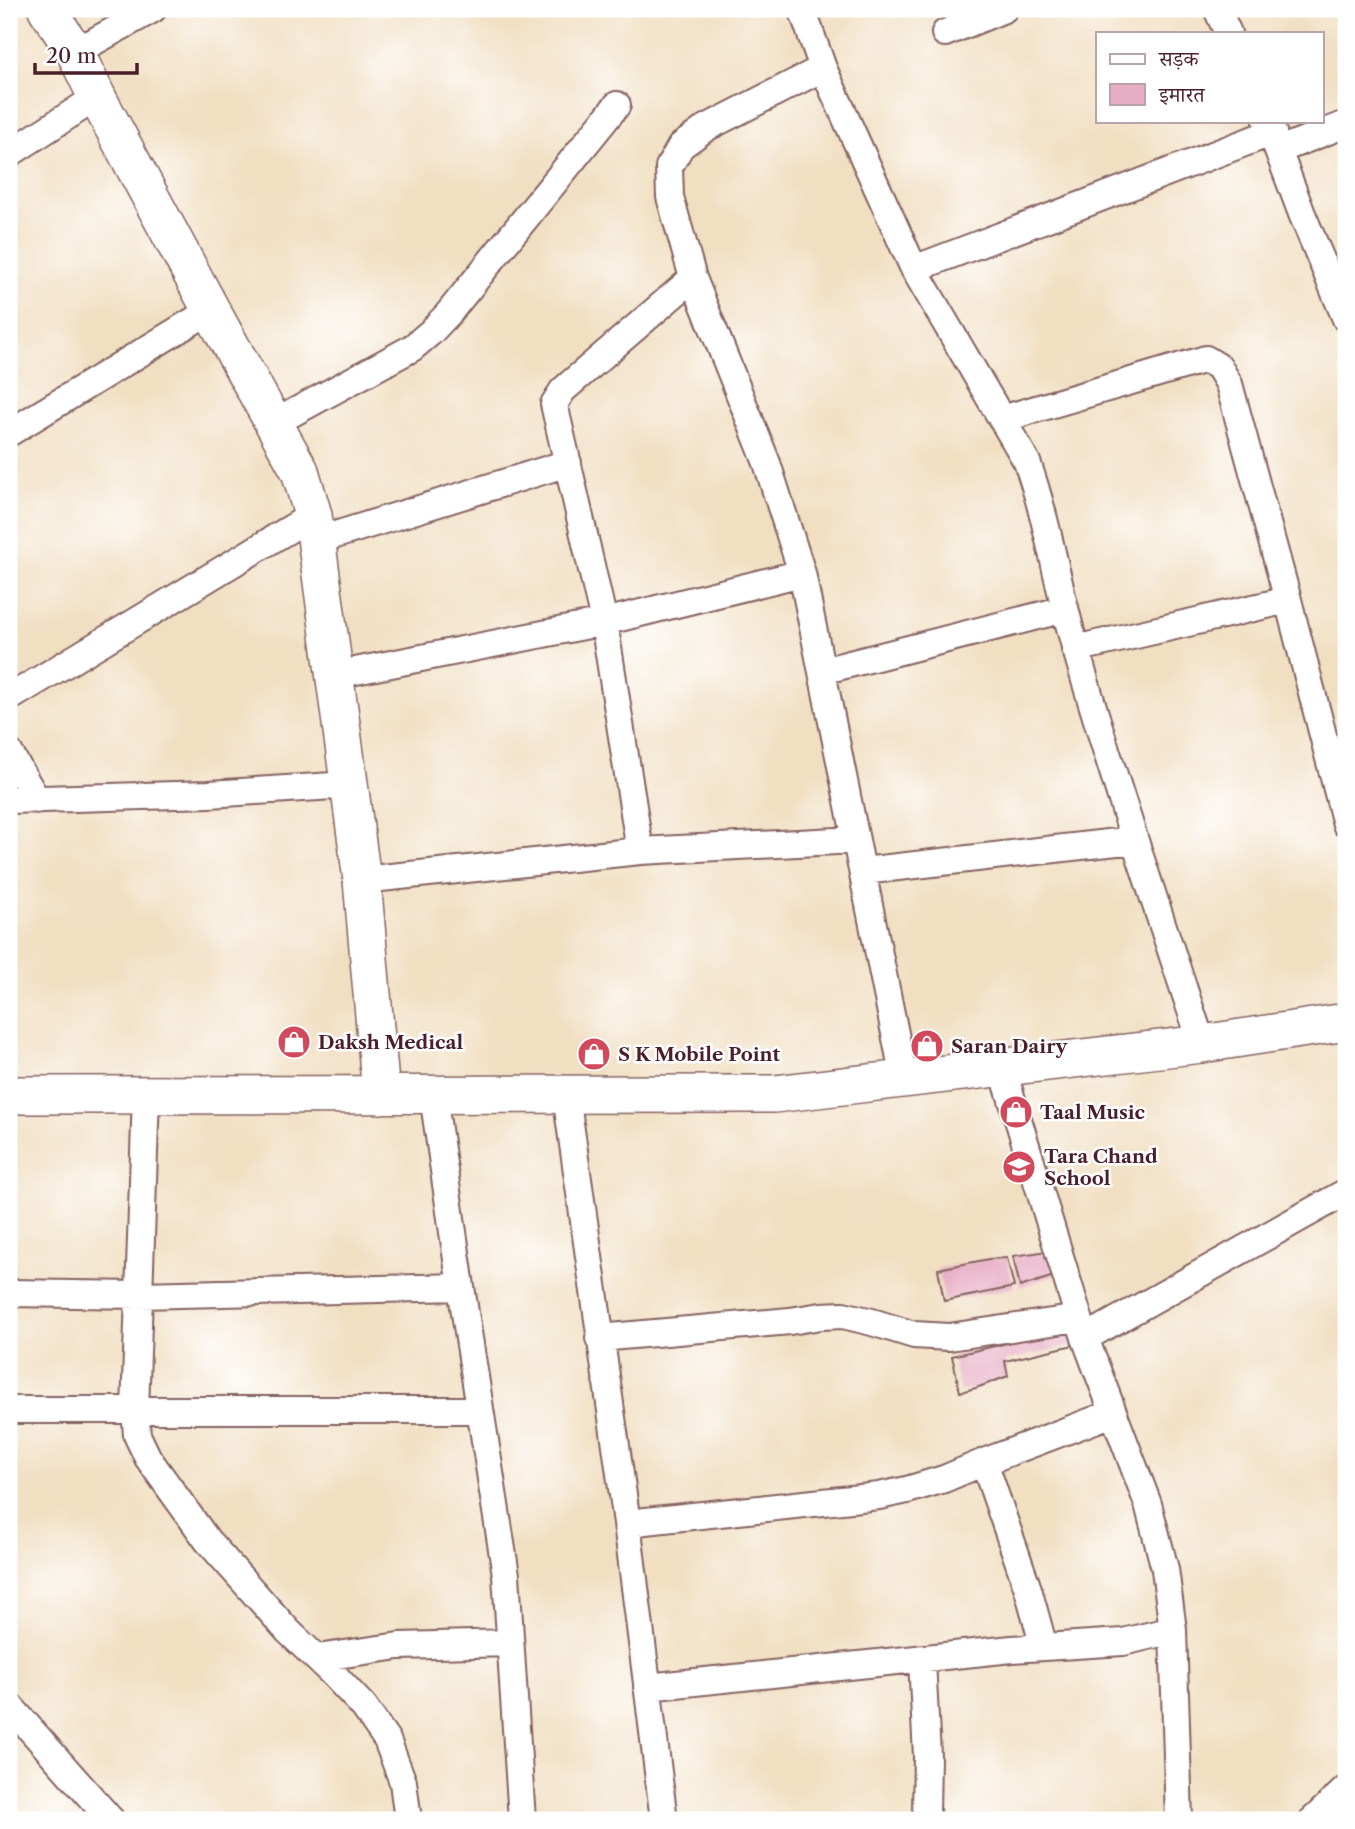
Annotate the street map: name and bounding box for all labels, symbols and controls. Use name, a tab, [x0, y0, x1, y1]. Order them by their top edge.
scale bar	[35, 32, 136, 76]
legend	[1096, 32, 1324, 122]
text: 20 m	[46, 43, 97, 68]
text: सड़क	[1158, 46, 1199, 71]
text: इमारत	[1158, 82, 1206, 107]
shop icon: Daksh Medical	[275, 1023, 313, 1061]
shop icon: Saran Dairy	[908, 1027, 946, 1065]
place label: Daksh Medical	[318, 1031, 463, 1054]
shop icon: S K Mobile Point	[575, 1035, 613, 1073]
place label: Saran Dairy	[951, 1035, 1068, 1058]
place label: S K Mobile Point	[618, 1043, 781, 1066]
shop icon: Taal Music	[997, 1093, 1035, 1131]
place label: Taal Music	[1040, 1101, 1145, 1124]
place label: Tara Chand School	[1044, 1145, 1158, 1190]
school or university icon: Tara Chand School	[1000, 1148, 1038, 1186]

